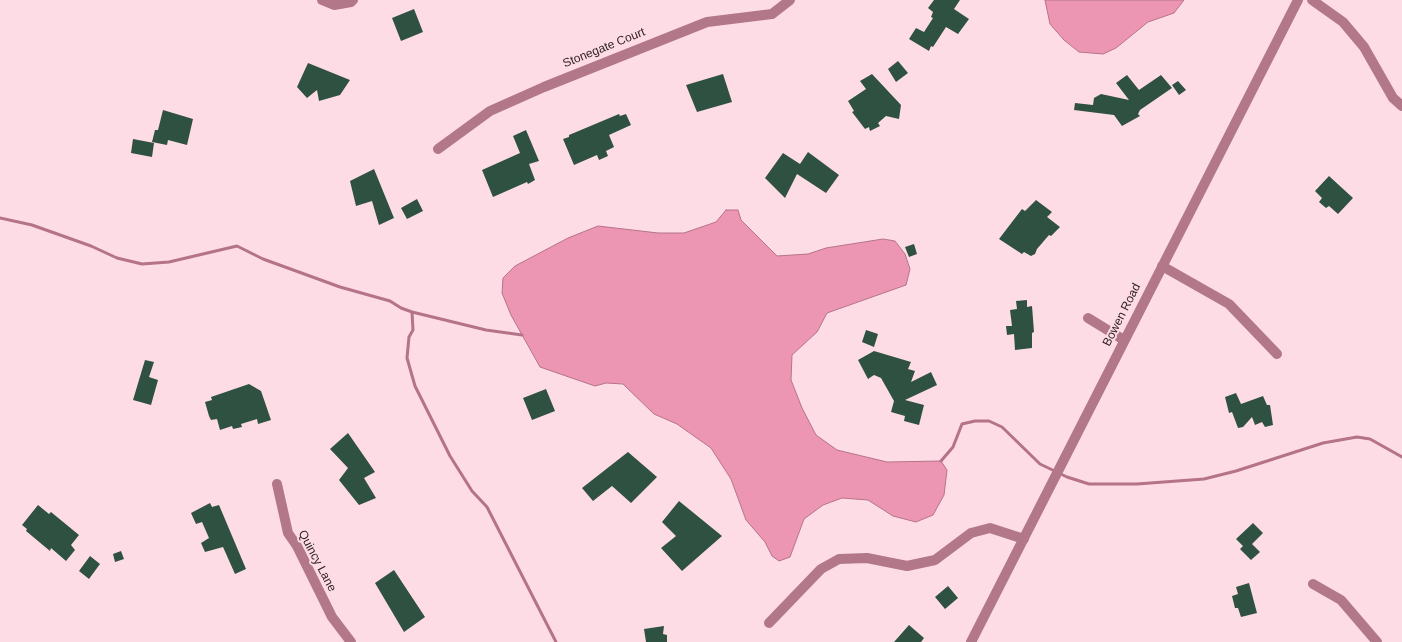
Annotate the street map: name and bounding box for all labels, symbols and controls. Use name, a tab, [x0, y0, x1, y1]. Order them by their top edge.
street label: Stonegate Court	[561, 25, 647, 71]
street label: Bowen Road	[1100, 281, 1144, 349]
street label: Quincy Lane	[295, 528, 339, 594]

